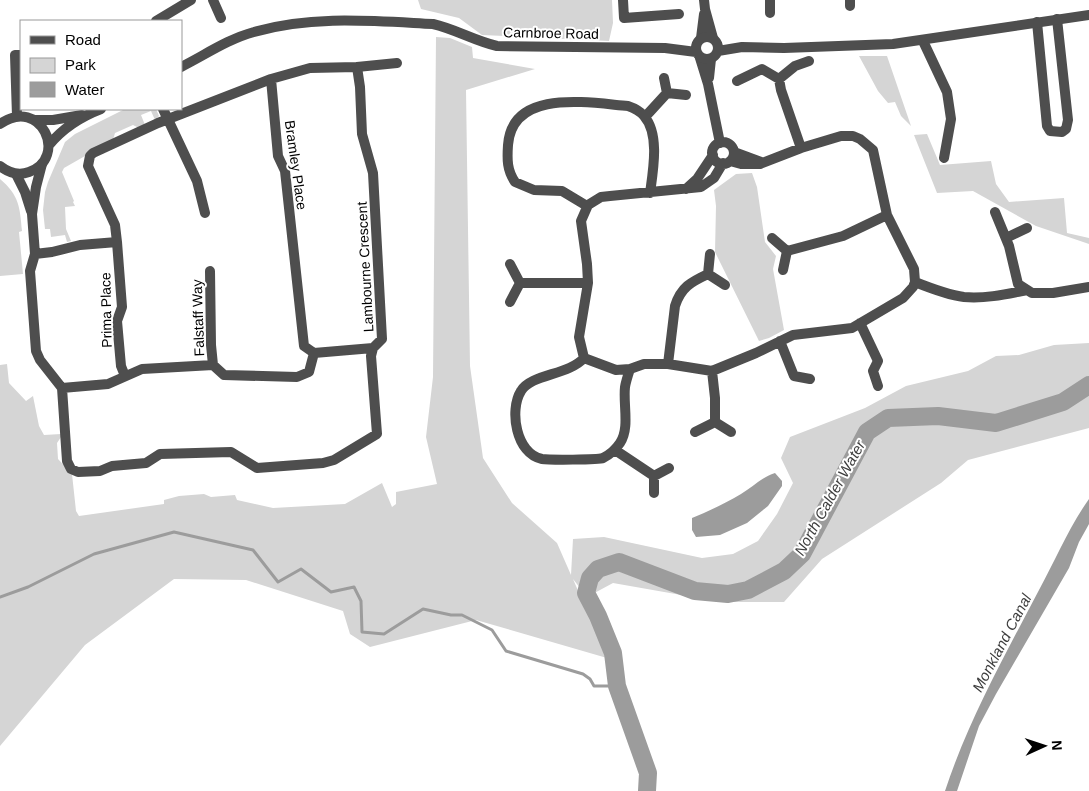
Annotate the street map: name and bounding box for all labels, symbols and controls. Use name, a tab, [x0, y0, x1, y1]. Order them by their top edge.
legend	[20, 20, 182, 110]
street label: Carnbroe Road	[503, 24, 599, 42]
text: Road	[65, 31, 101, 48]
text: Park	[65, 56, 96, 73]
text: Water	[65, 81, 104, 98]
street label: Bramley Place	[282, 119, 310, 211]
street label: Lambourne Crescent	[354, 201, 376, 333]
street label: Prima Place	[97, 272, 115, 348]
street label: Falstaff Way	[189, 279, 207, 357]
water label: North Calder Water	[791, 436, 869, 558]
water label: Monkland Canal	[969, 590, 1035, 695]
north arrow	[1019, 721, 1069, 771]
text: N	[1049, 740, 1065, 751]

